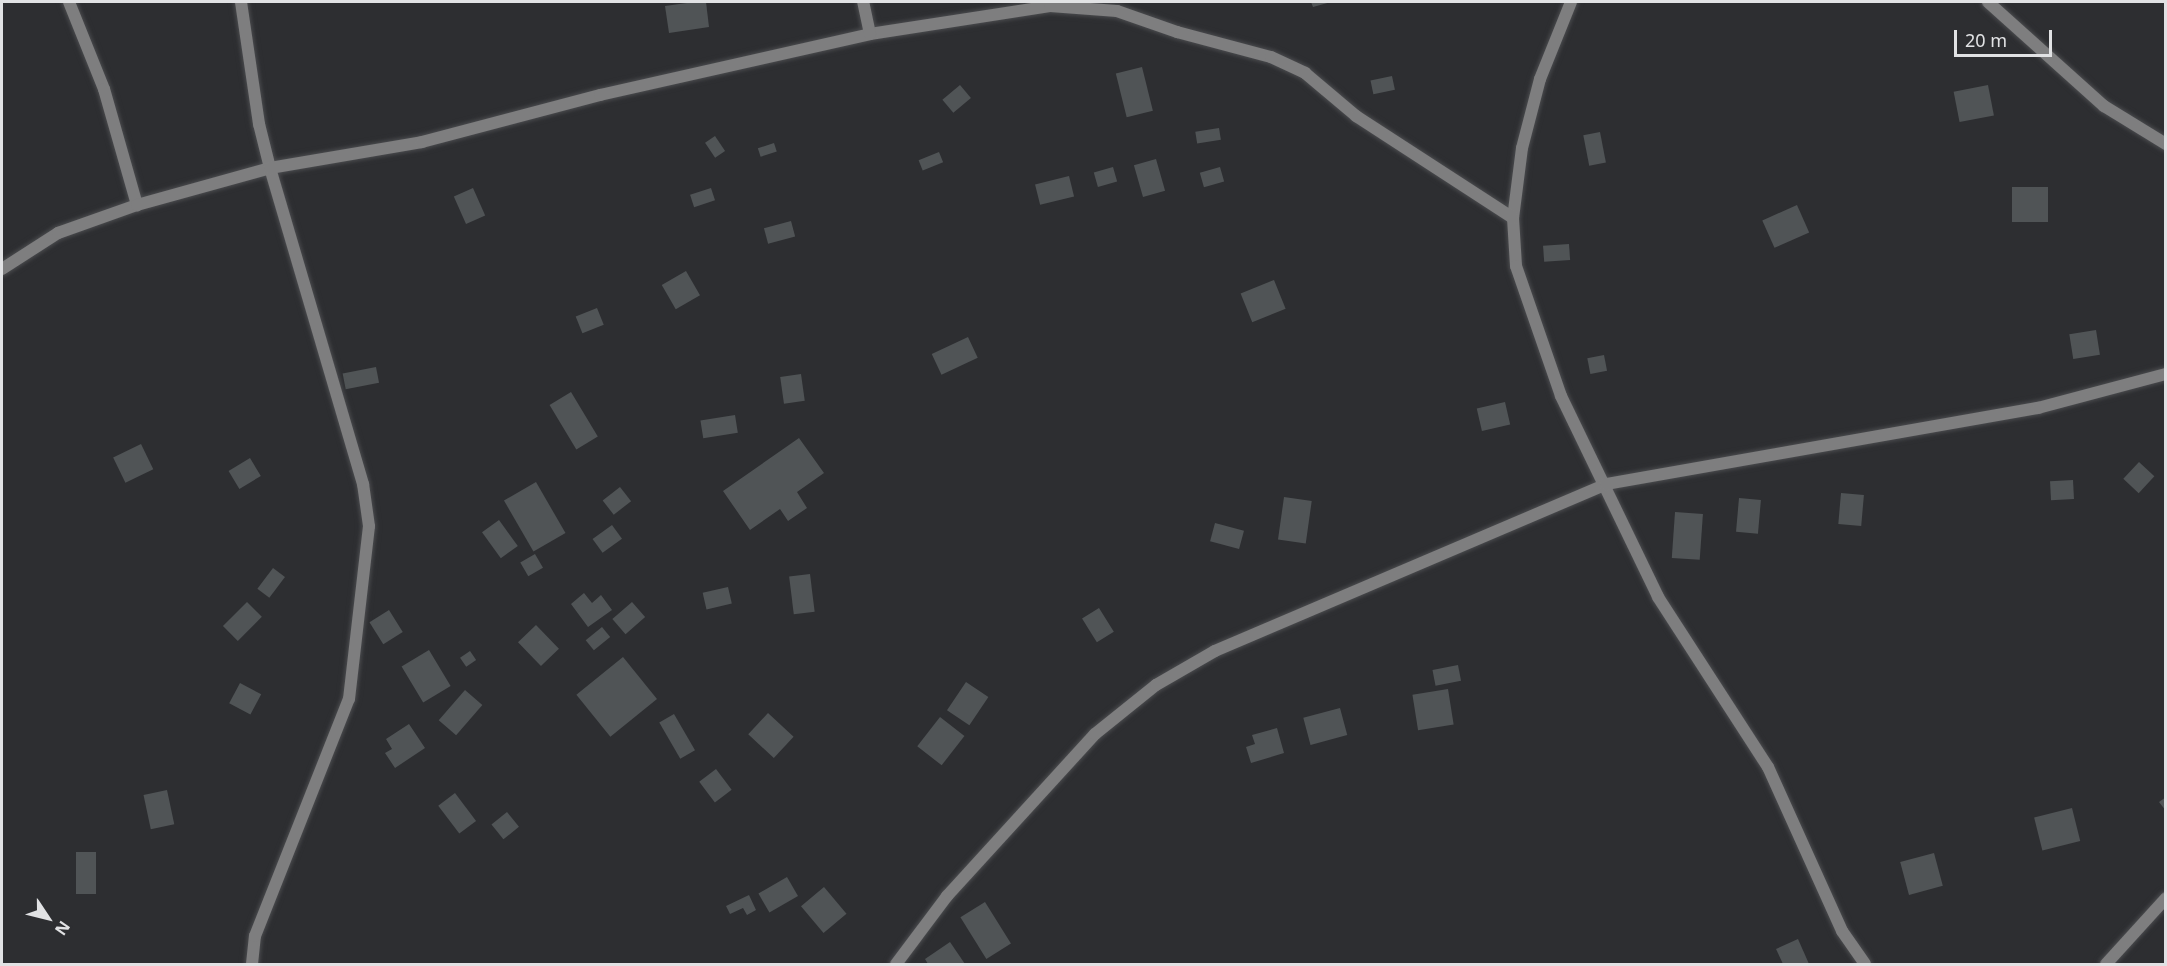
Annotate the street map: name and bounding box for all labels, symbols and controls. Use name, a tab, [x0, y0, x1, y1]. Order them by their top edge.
scale bar	[1957, 18, 2054, 56]
text: 20 m	[1965, 28, 2007, 52]
north arrow	[18, 888, 78, 948]
text: N	[50, 917, 75, 940]

